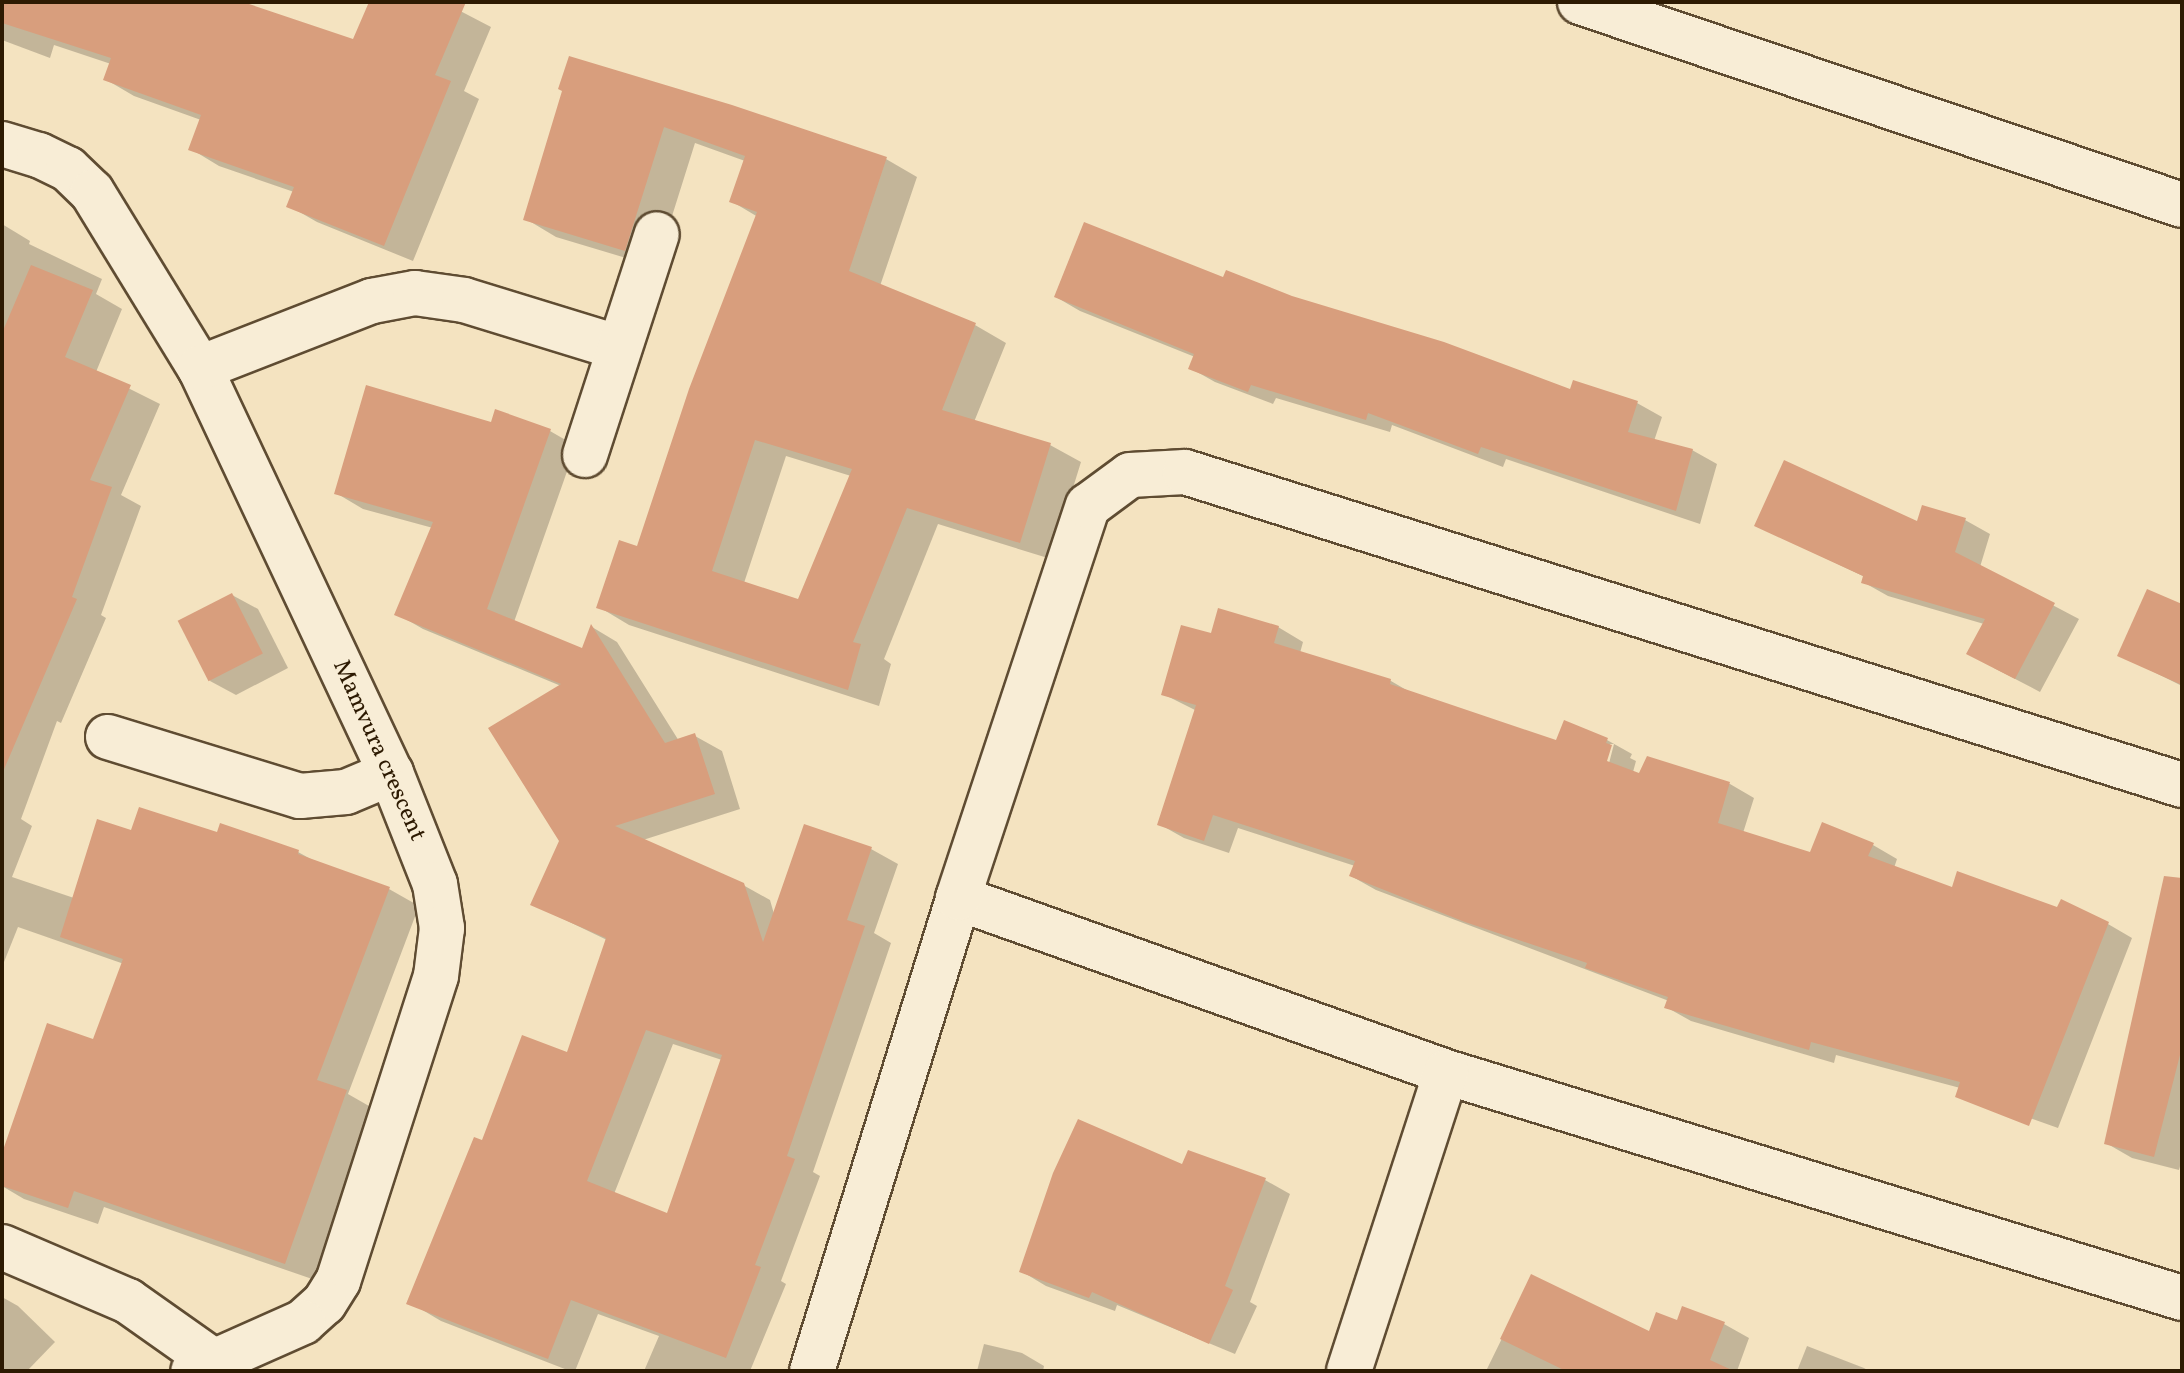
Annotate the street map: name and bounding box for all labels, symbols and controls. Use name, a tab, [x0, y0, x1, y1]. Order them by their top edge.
street label: Mamvura crescent	[325, 656, 431, 846]

